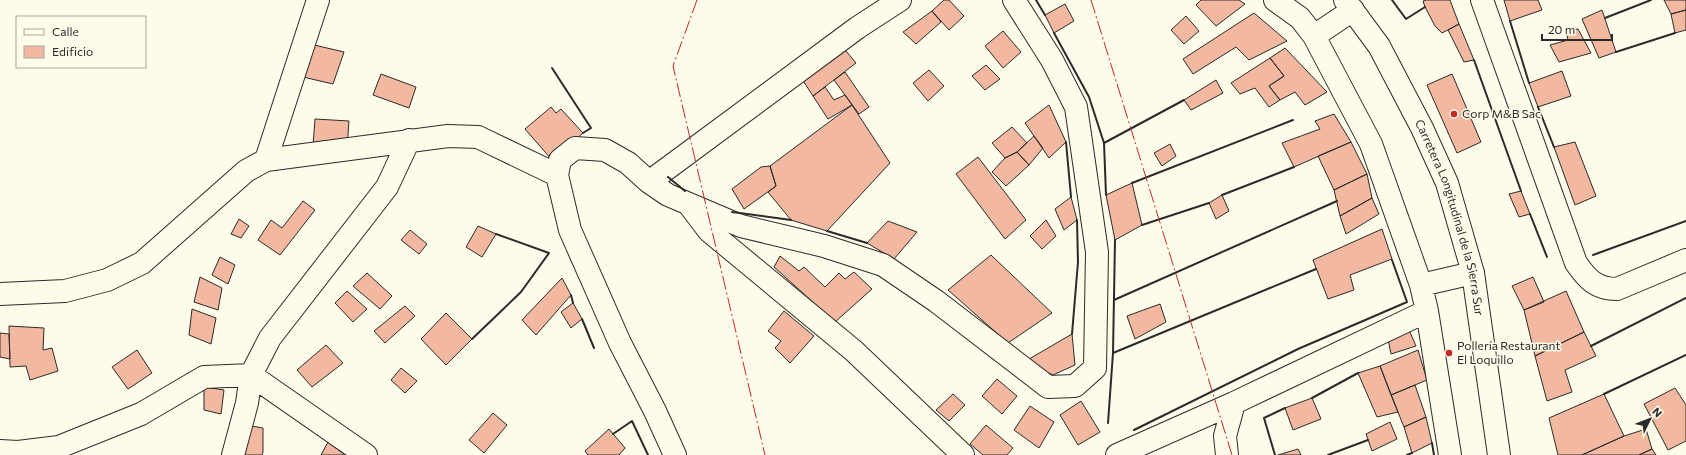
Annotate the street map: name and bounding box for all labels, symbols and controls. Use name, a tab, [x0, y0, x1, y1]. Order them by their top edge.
legend	[16, 16, 146, 68]
scale bar	[1542, 16, 1612, 42]
text: 20 m	[1548, 22, 1575, 36]
text: Calle	[52, 24, 79, 38]
text: Edificio	[52, 44, 93, 58]
place label: Corp M&B Sac	[1462, 106, 1541, 120]
marker: Corp M&B Sac	[1449, 109, 1459, 119]
street label: Carretera Longitudinal de la Sierra Sur	[1413, 117, 1487, 317]
place label: Pollería Restaurant El Loquillo	[1457, 338, 1560, 366]
marker: Pollería Restaurant El Loquillo	[1444, 348, 1454, 358]
north arrow	[1630, 399, 1670, 439]
text: N	[1650, 404, 1665, 419]

